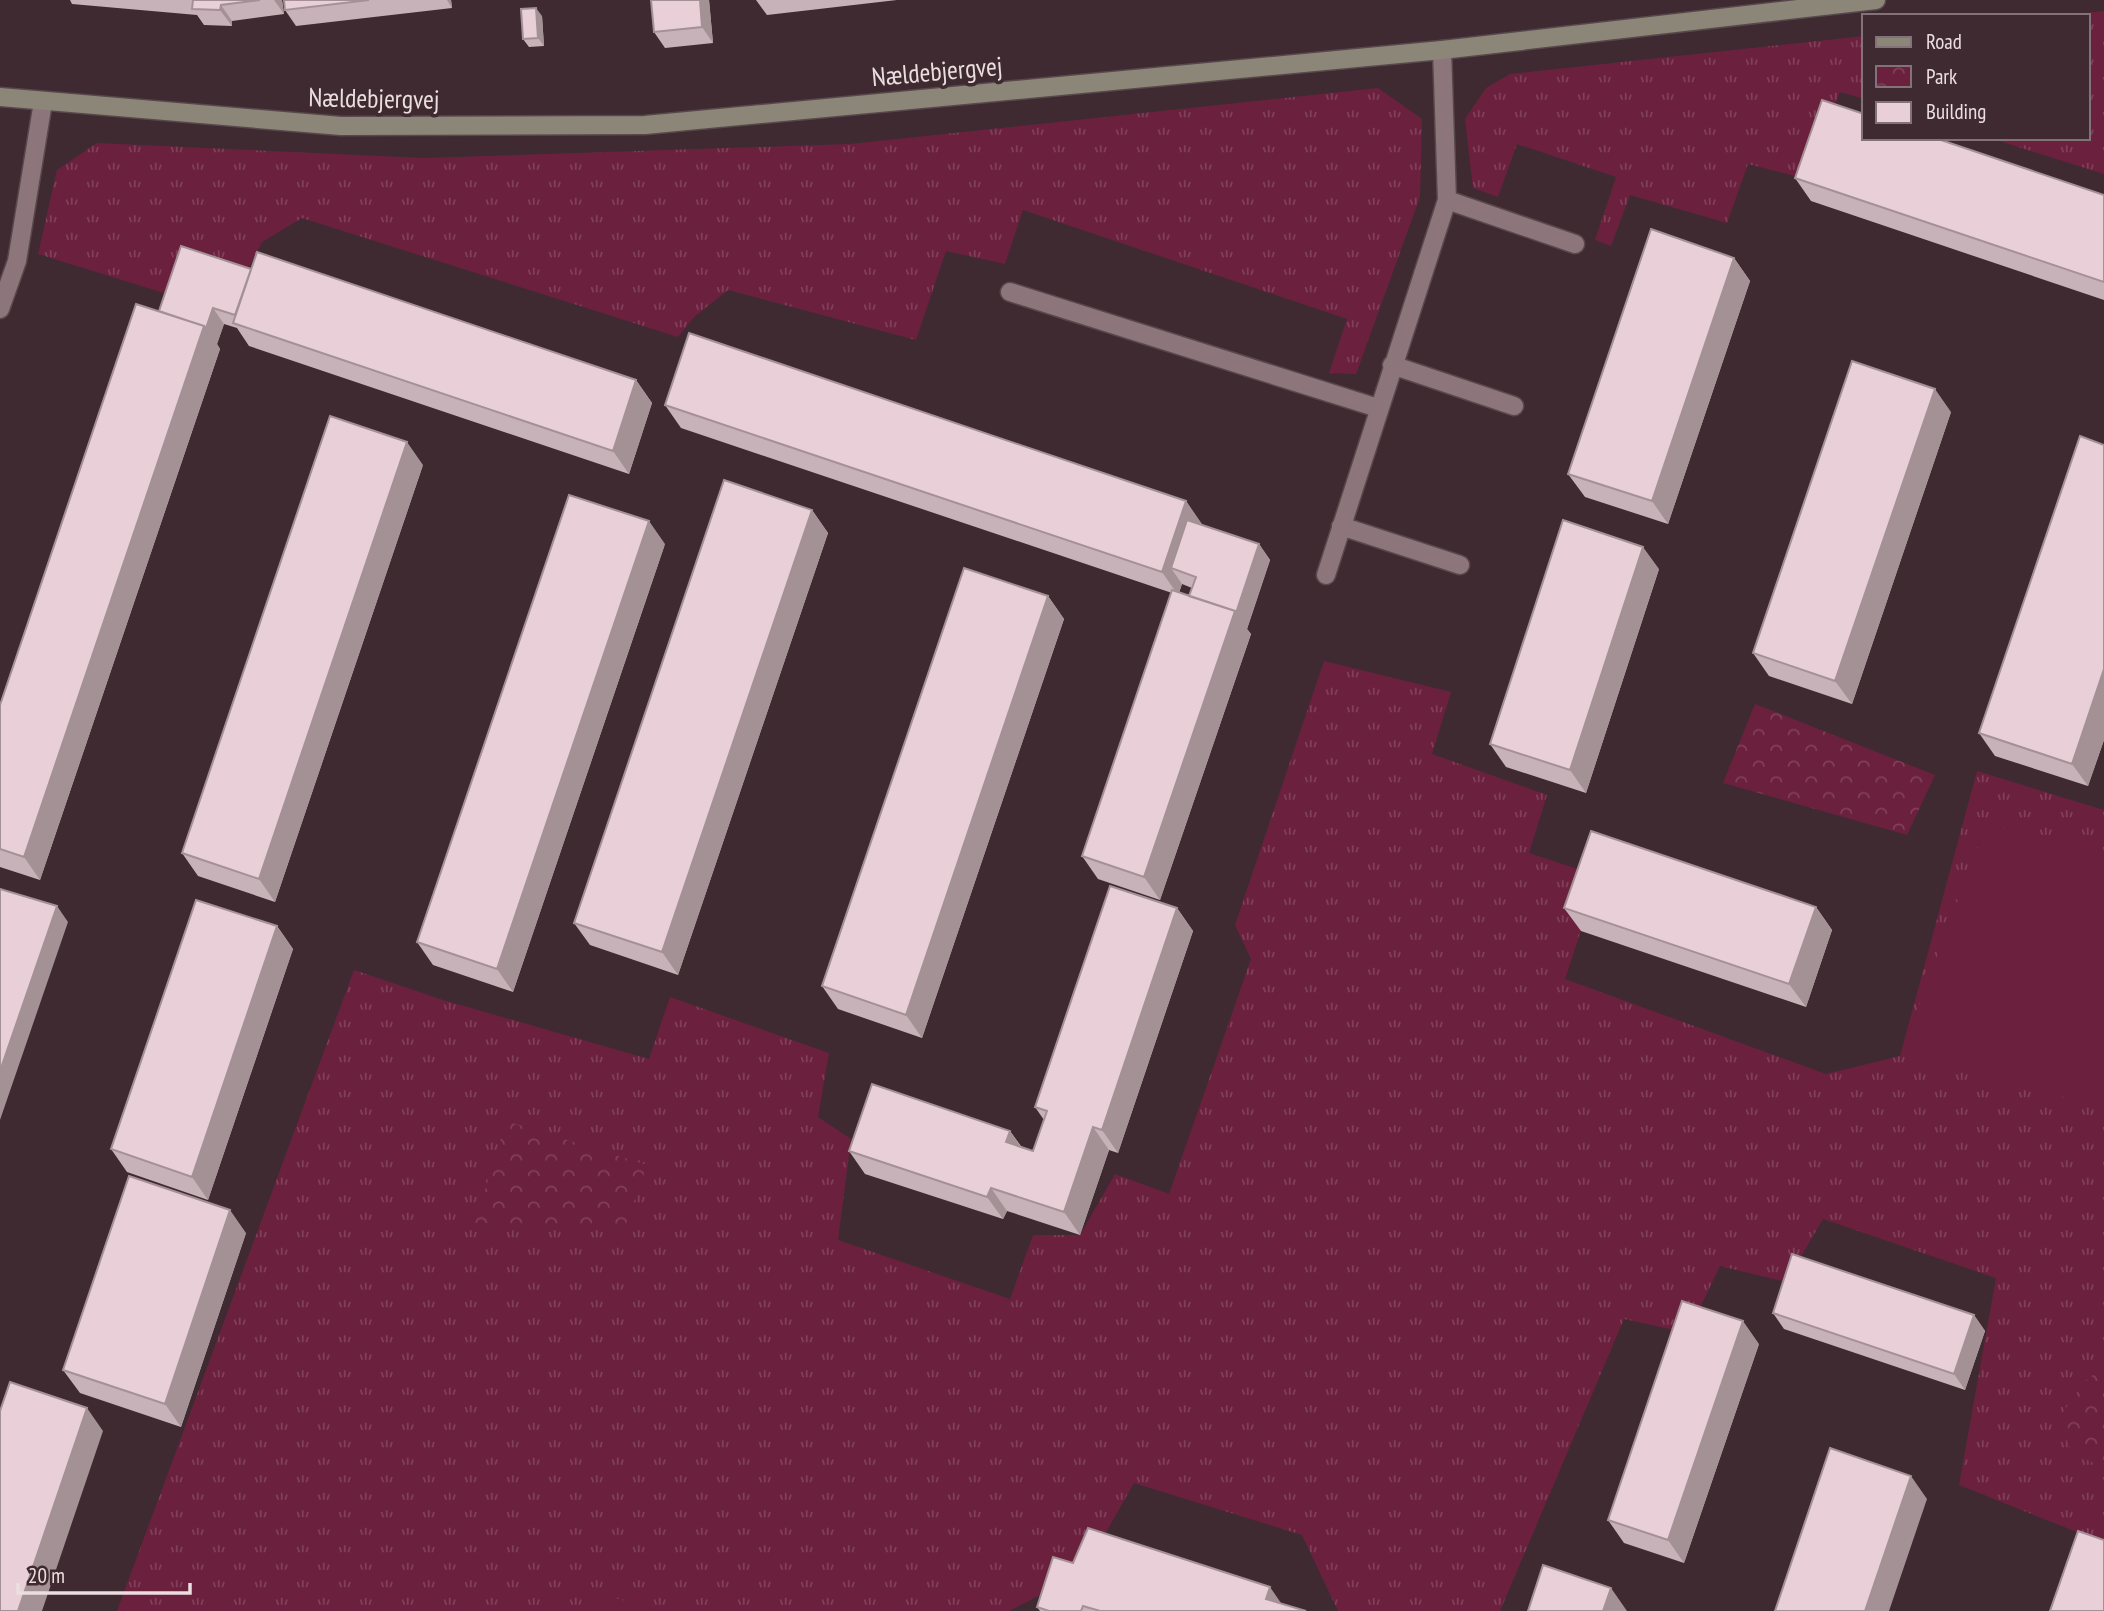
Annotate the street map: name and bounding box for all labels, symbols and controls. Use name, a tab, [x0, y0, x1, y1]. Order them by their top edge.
legend	[1862, 14, 2090, 140]
text: Road	[1926, 28, 1962, 55]
street label: Nældebjergvej	[870, 49, 1004, 93]
text: Park	[1926, 63, 1957, 90]
street label: Nældebjergvej	[308, 80, 440, 116]
text: Building	[1926, 98, 1986, 125]
scale bar	[18, 1552, 189, 1596]
text: 20 m	[28, 1562, 65, 1589]

